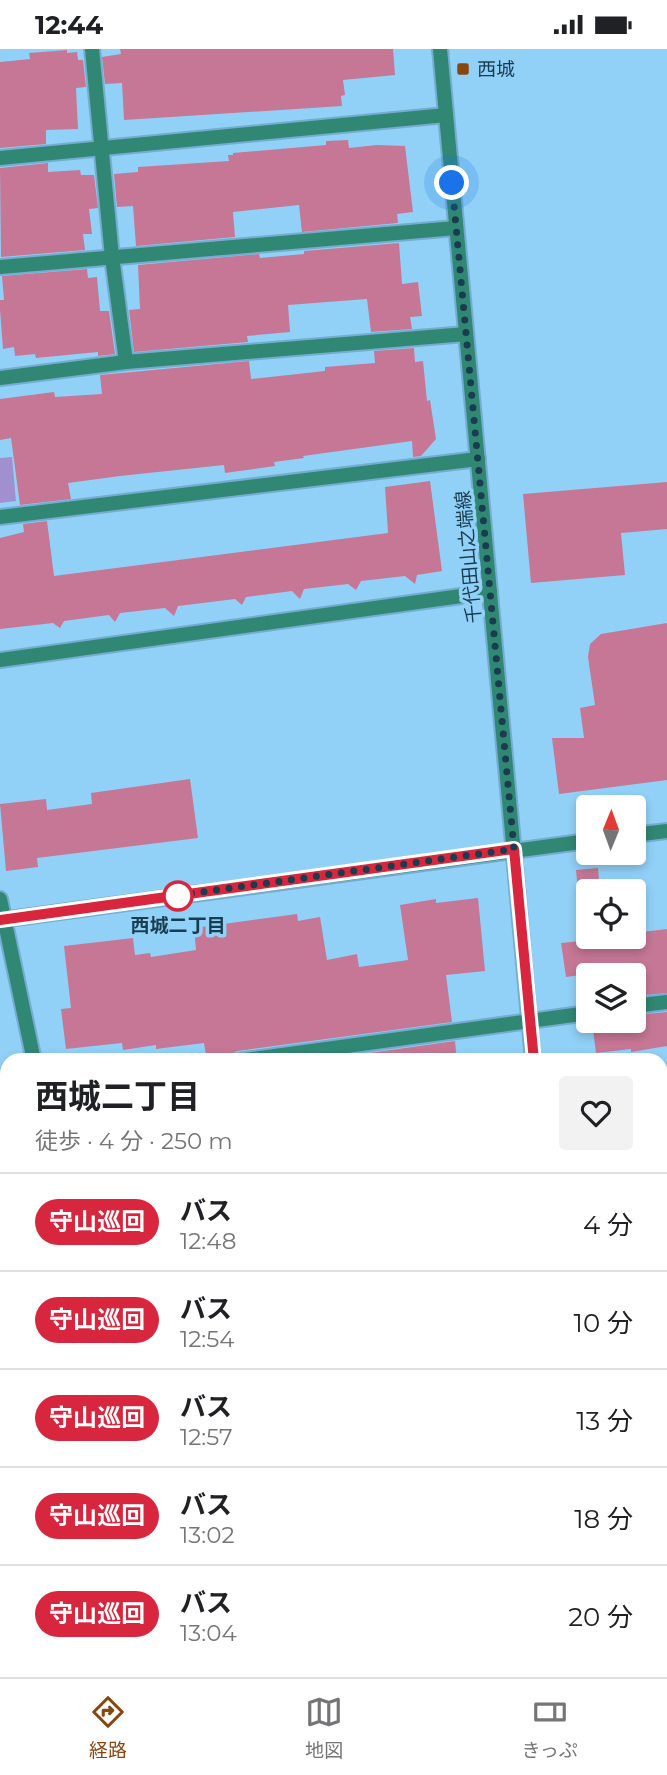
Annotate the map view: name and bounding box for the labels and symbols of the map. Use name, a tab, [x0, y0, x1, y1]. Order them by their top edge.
place label: 西城	[477, 58, 515, 81]
marker: 西城	[455, 61, 471, 77]
your location	[434, 165, 469, 200]
street label: 千代田山之端線	[451, 490, 486, 624]
north arrow	[576, 795, 646, 865]
marker: 西城二丁目	[163, 881, 193, 911]
place label: 西城二丁目	[130, 914, 226, 937]

